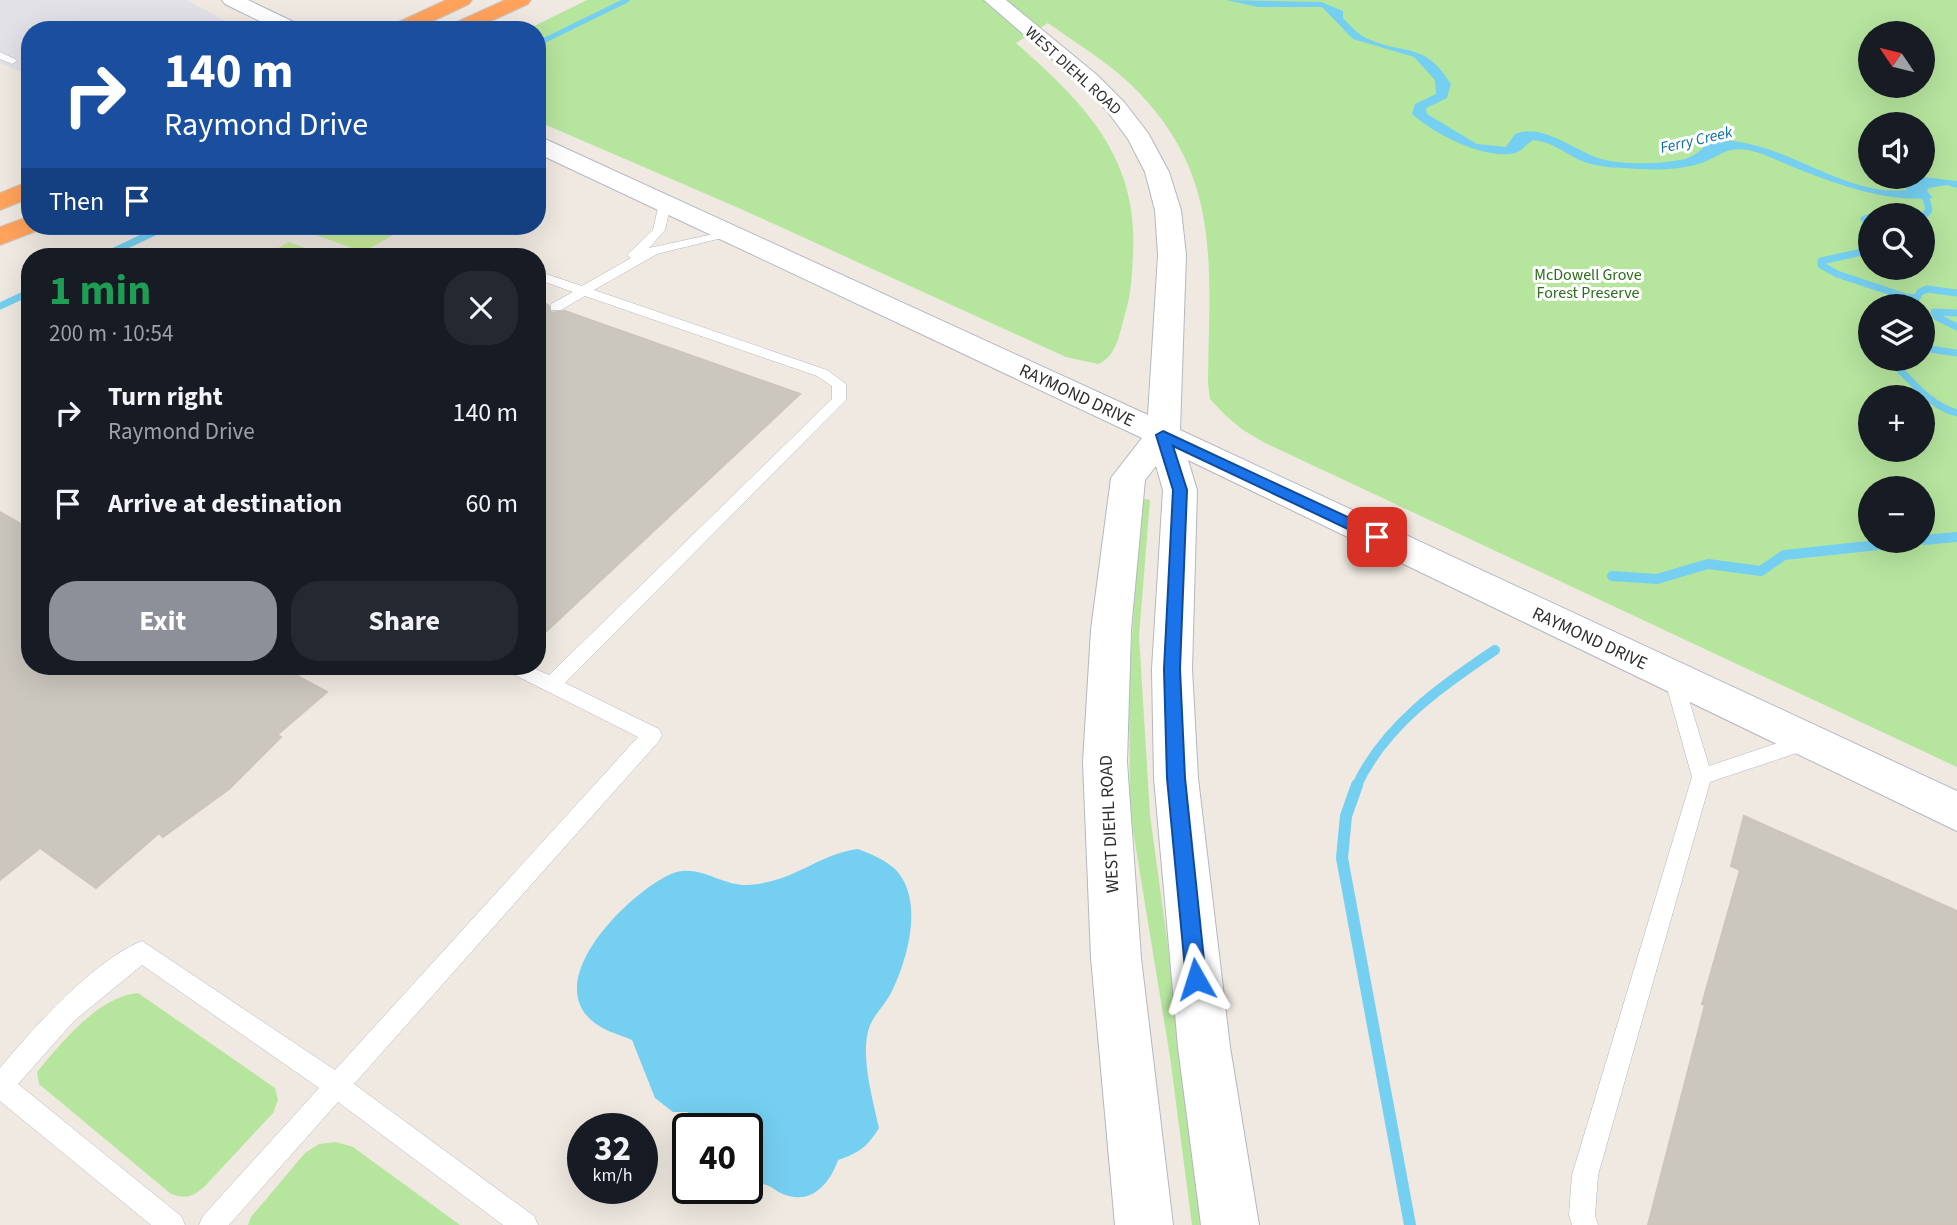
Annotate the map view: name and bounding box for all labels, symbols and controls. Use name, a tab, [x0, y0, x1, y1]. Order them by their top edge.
street label: WEST DIEHL ROAD	[1020, 21, 1127, 120]
north arrow	[1858, 21, 1936, 98]
map controls	[1858, 21, 1935, 553]
text: 140 m	[164, 37, 293, 107]
icon: right	[49, 49, 140, 140]
text: Raymond Drive	[164, 102, 368, 148]
button: sound	[1858, 112, 1935, 189]
water label: Ferry Creek	[1658, 121, 1735, 159]
icon: arrive	[118, 182, 156, 220]
text: Then	[49, 183, 104, 220]
button: search	[1858, 203, 1935, 280]
text: 1 min	[49, 261, 151, 321]
park label: McDowell Grove Forest Preserve	[1534, 264, 1642, 304]
button: close	[444, 271, 518, 345]
button: layers	[1858, 294, 1935, 371]
text: 200 m · 10:54	[49, 317, 173, 350]
street label: RAYMOND DRIVE	[1015, 358, 1138, 433]
text: Turn right	[108, 378, 223, 415]
button: +	[1858, 385, 1935, 462]
icon: right	[49, 394, 87, 432]
text: 140 m	[452, 394, 518, 431]
text: Raymond Drive	[108, 415, 255, 448]
button: −	[1858, 476, 1935, 553]
icon: arrive	[49, 485, 87, 523]
text: Arrive at destination	[108, 485, 342, 522]
text: 60 m	[465, 485, 518, 522]
pin	[1347, 507, 1407, 567]
icon: arrive	[1358, 518, 1396, 556]
button: Exit	[49, 581, 277, 661]
button: Share	[291, 581, 518, 661]
street label: RAYMOND DRIVE	[1528, 601, 1651, 676]
street label: WEST DIEHL ROAD	[1093, 754, 1126, 894]
position arrow	[1159, 942, 1233, 1016]
speed limit sign: 40	[672, 1113, 763, 1204]
text: 32	[594, 1124, 631, 1174]
text: km/h	[593, 1163, 632, 1188]

